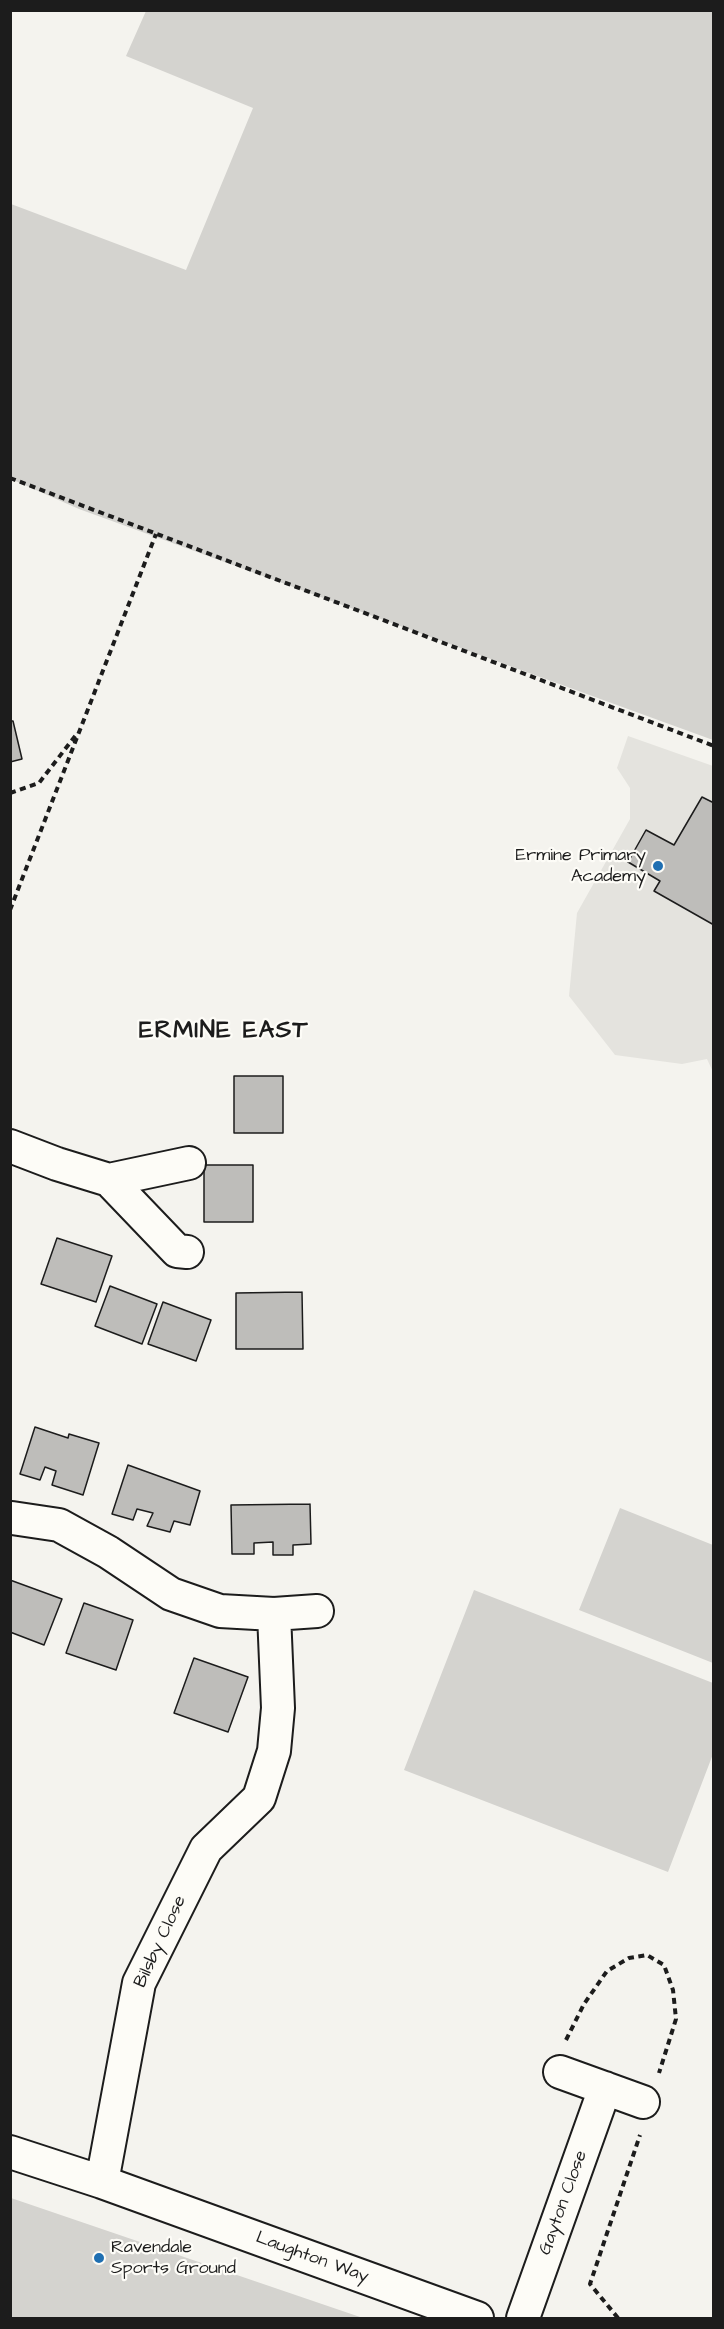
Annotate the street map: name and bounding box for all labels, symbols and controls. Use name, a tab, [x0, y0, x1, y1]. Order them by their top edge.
place label: Ermine Primary Academy	[516, 845, 646, 888]
marker: Ermine Primary Academy	[651, 859, 665, 873]
district label: ERMINE EAST	[139, 1018, 309, 1046]
street label: Bilsby Close	[130, 1893, 192, 1991]
street label: Gayton Close	[535, 2148, 593, 2258]
street label: Laughton Way	[253, 2228, 371, 2288]
place label: Ravendale Sports Ground	[111, 2237, 236, 2280]
marker: Ravendale Sports Ground	[92, 2251, 106, 2265]

